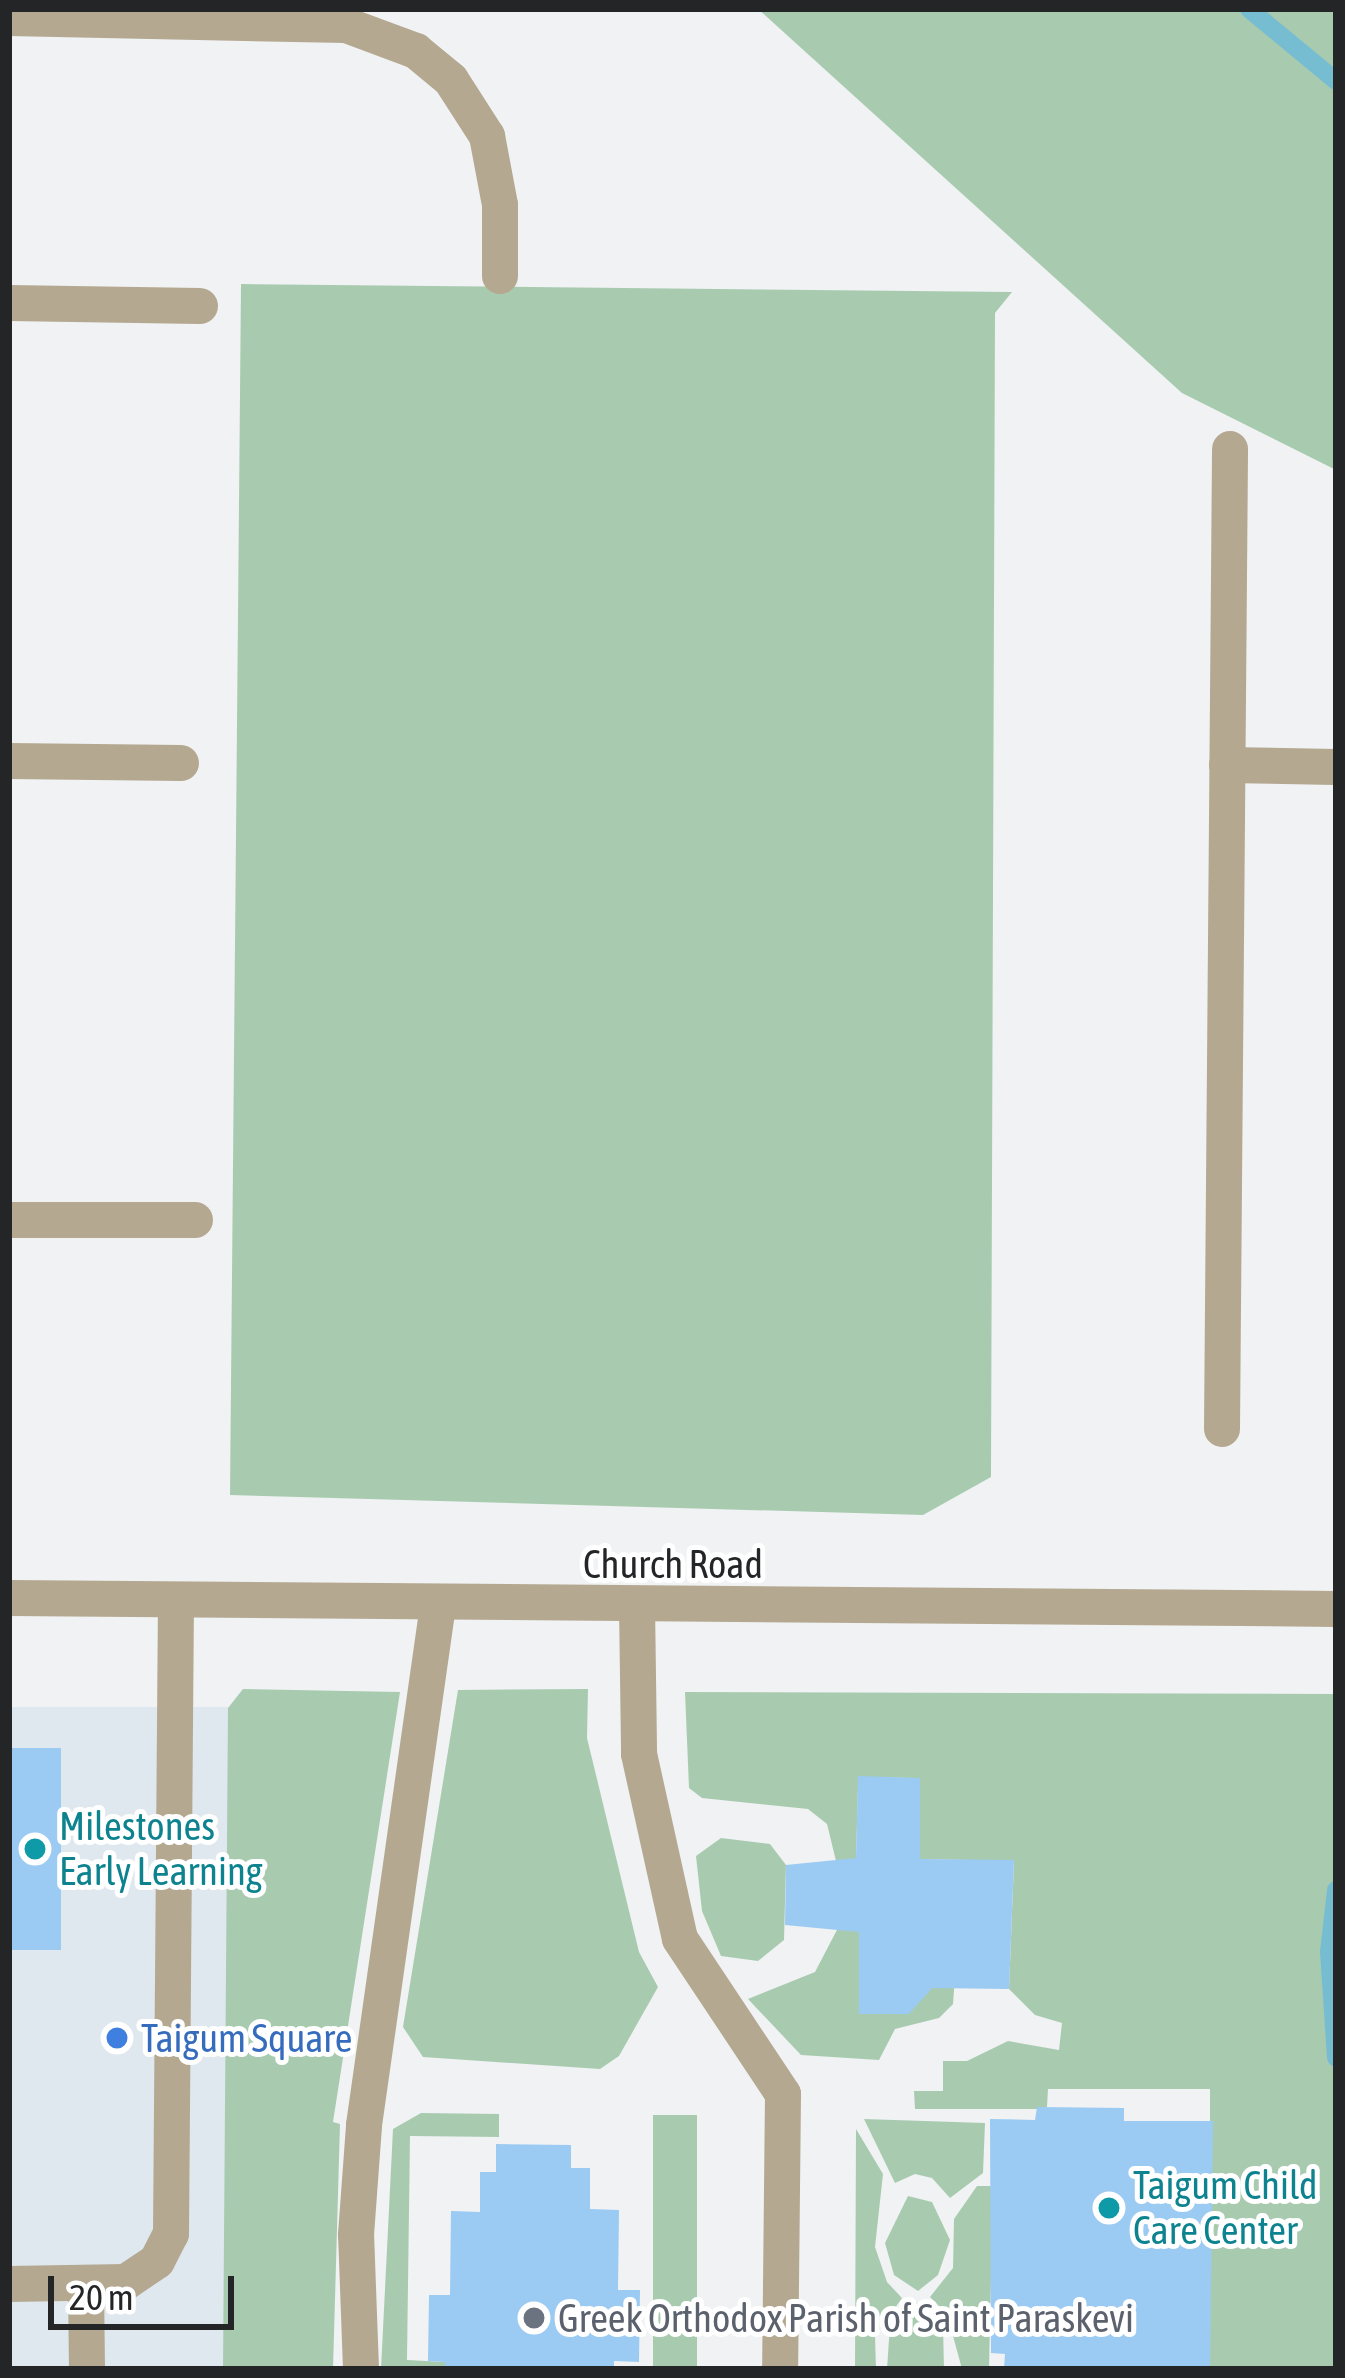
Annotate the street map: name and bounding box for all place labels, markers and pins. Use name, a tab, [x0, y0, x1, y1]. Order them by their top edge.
place label: Milestones Early Learning	[59, 1804, 263, 1895]
marker: Milestones Early Learning	[22, 1836, 48, 1862]
place label: Taigum Square	[141, 2015, 353, 2061]
marker: Taigum Square	[104, 2025, 130, 2051]
place label: Taigum Child Care Center	[1133, 2163, 1317, 2254]
marker: Taigum Child Care Center	[1096, 2195, 1122, 2221]
place label: Greek Orthodox Parish of Saint Paraskevi	[558, 2295, 1134, 2341]
marker: Greek Orthodox Parish of Saint Paraskevi	[521, 2305, 547, 2331]

